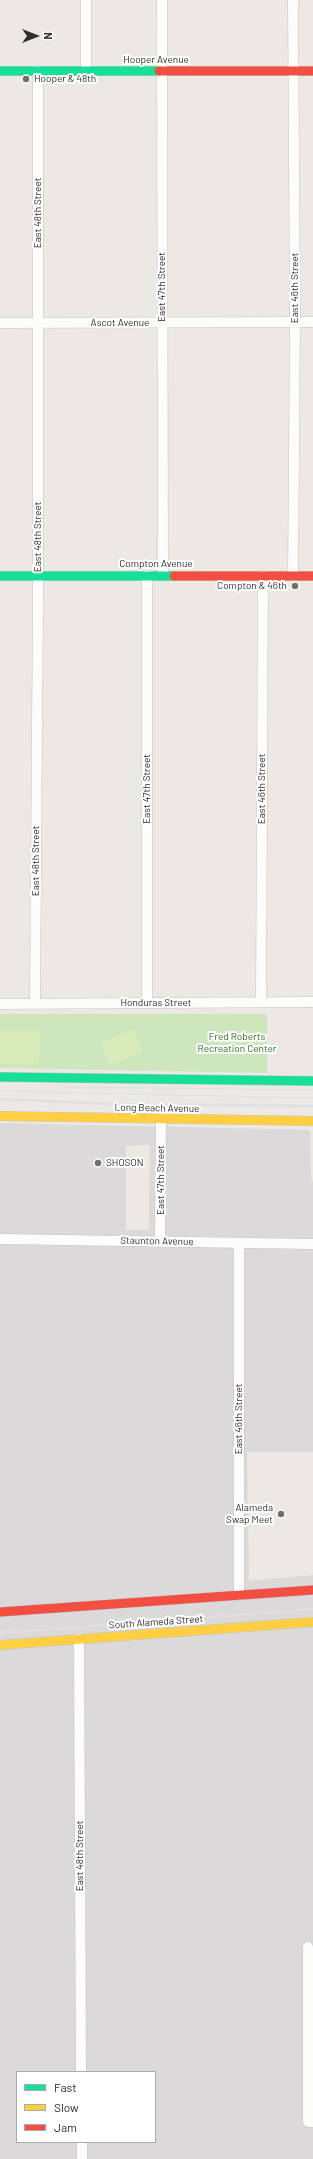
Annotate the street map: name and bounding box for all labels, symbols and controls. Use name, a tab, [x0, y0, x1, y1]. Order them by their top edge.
north arrow	[16, 16, 56, 56]
text: N	[42, 32, 55, 40]
street label: Hooper Avenue	[123, 54, 189, 66]
place label: Hooper & 48th	[34, 73, 96, 85]
marker: Hooper & 48th	[21, 74, 31, 84]
street label: East 48th Street	[32, 178, 44, 248]
street label: East 47th Street	[156, 252, 168, 322]
street label: East 46th Street	[289, 253, 301, 323]
street label: Ascot Avenue	[91, 317, 149, 329]
street label: East 48th Street	[32, 502, 44, 572]
street label: Compton Avenue	[119, 558, 193, 570]
place label: Compton & 46th	[217, 580, 287, 592]
marker: Compton & 46th	[290, 581, 300, 591]
street label: East 47th Street	[141, 754, 153, 824]
street label: East 46th Street	[256, 754, 268, 824]
street label: East 48th Street	[30, 826, 42, 896]
street label: Honduras Street	[121, 997, 191, 1009]
park label: Fred Roberts Recreation Center	[198, 1031, 276, 1054]
street label: Long Beach Avenue	[114, 1101, 200, 1115]
street label: East 47th Street	[155, 1145, 167, 1215]
place label: SHOSON	[106, 1157, 143, 1169]
marker: SHOSON	[93, 1158, 103, 1168]
street label: Staunton Avenue	[120, 1234, 194, 1248]
street label: East 46th Street	[233, 1384, 245, 1454]
place label: Alameda Swap Meet	[226, 1502, 273, 1526]
marker: Alameda Swap Meet	[276, 1509, 286, 1519]
street label: South Alameda Street	[108, 1613, 204, 1631]
street label: East 48th Street	[74, 1821, 86, 1891]
legend	[16, 2071, 156, 2143]
text: Fast	[54, 2080, 77, 2094]
text: Slow	[54, 2100, 79, 2114]
text: Jam	[54, 2120, 77, 2134]

